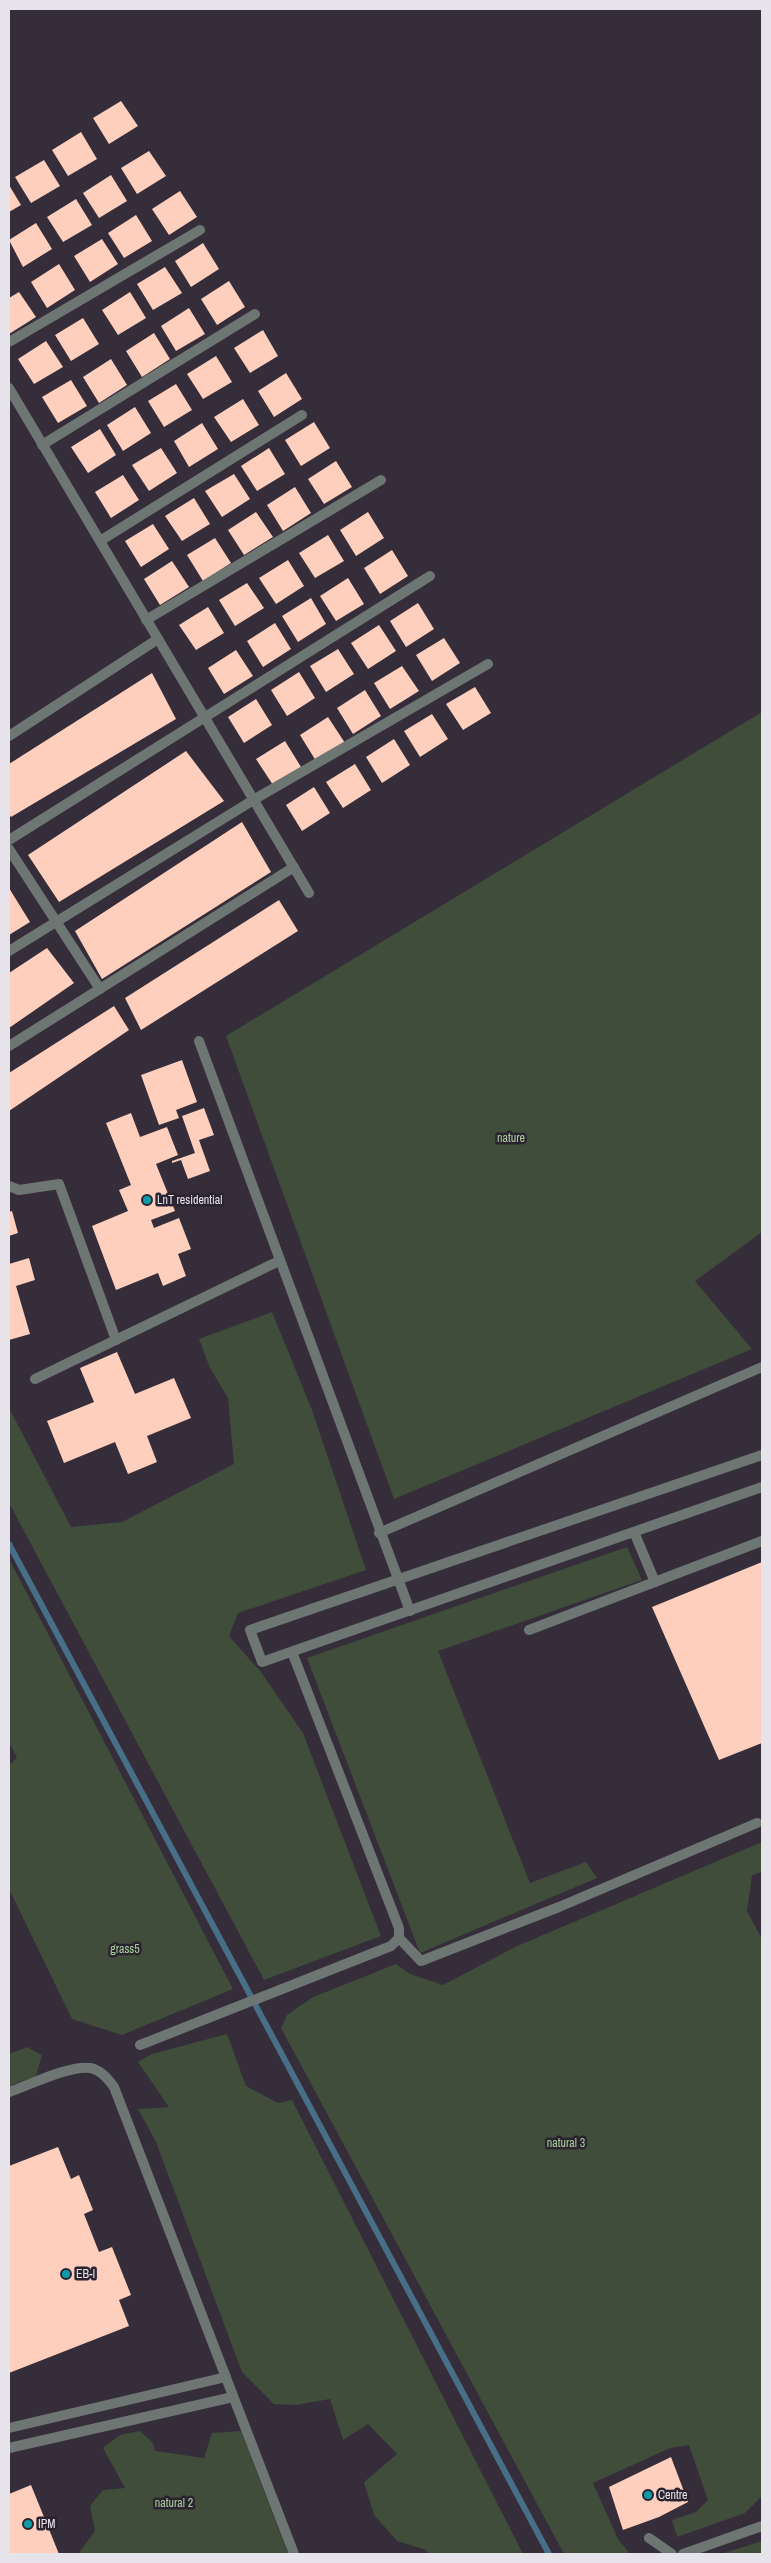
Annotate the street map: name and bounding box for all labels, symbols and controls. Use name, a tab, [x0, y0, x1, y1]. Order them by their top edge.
park label: nature	[497, 1130, 525, 1146]
place label: LnT residential	[157, 1192, 222, 1208]
marker: LnT residential	[141, 1194, 153, 1206]
park label: grass5	[110, 1941, 140, 1957]
park label: natural 3	[547, 2135, 585, 2151]
place label: EB-I	[76, 2266, 95, 2282]
marker: EB-I	[60, 2268, 72, 2280]
place label: Centre	[658, 2487, 688, 2503]
marker: Centre	[642, 2489, 654, 2501]
park label: natural 2	[155, 2495, 193, 2511]
place label: IPM	[38, 2516, 56, 2532]
marker: IPM	[22, 2518, 34, 2530]

